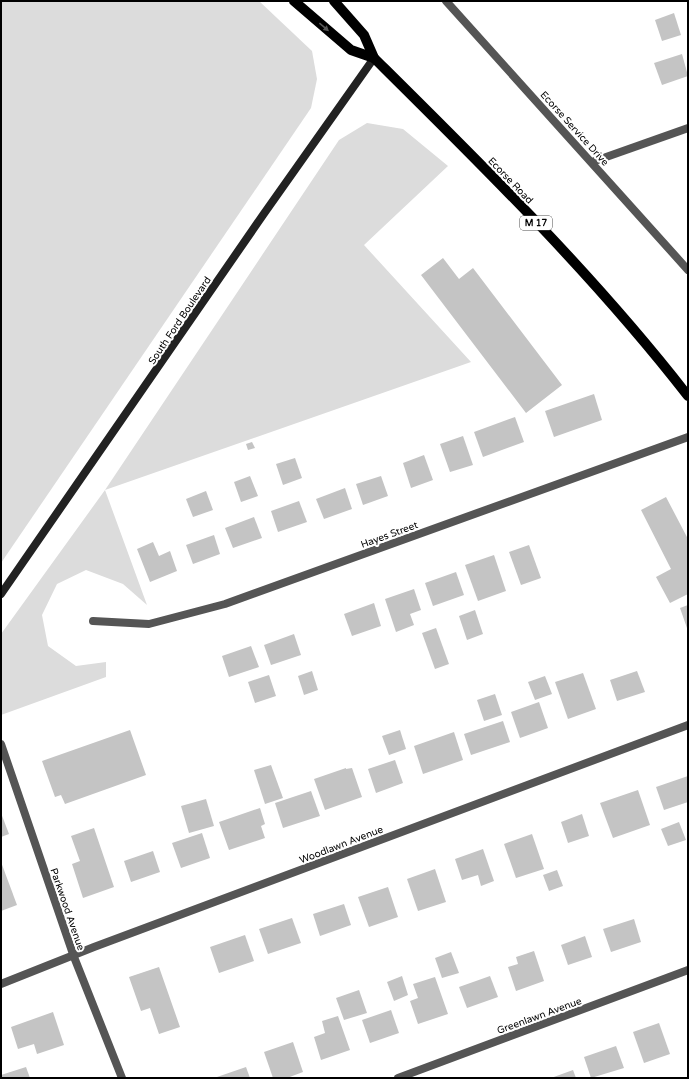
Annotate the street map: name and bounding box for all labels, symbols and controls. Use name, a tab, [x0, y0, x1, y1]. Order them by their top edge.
one-way arrow	[318, 22, 329, 31]
street label: Ecorse Service Drive	[538, 89, 611, 169]
street label: Ecorse Road	[485, 155, 535, 206]
road number: M 17	[520, 216, 552, 230]
street label: South Ford Boulevard	[146, 274, 214, 367]
street label: Hayes Street	[359, 519, 420, 551]
street label: Woodlawn Avenue	[298, 823, 385, 866]
street label: Parkwood Avenue	[47, 867, 87, 952]
street label: Greenlawn Avenue	[495, 995, 584, 1037]

